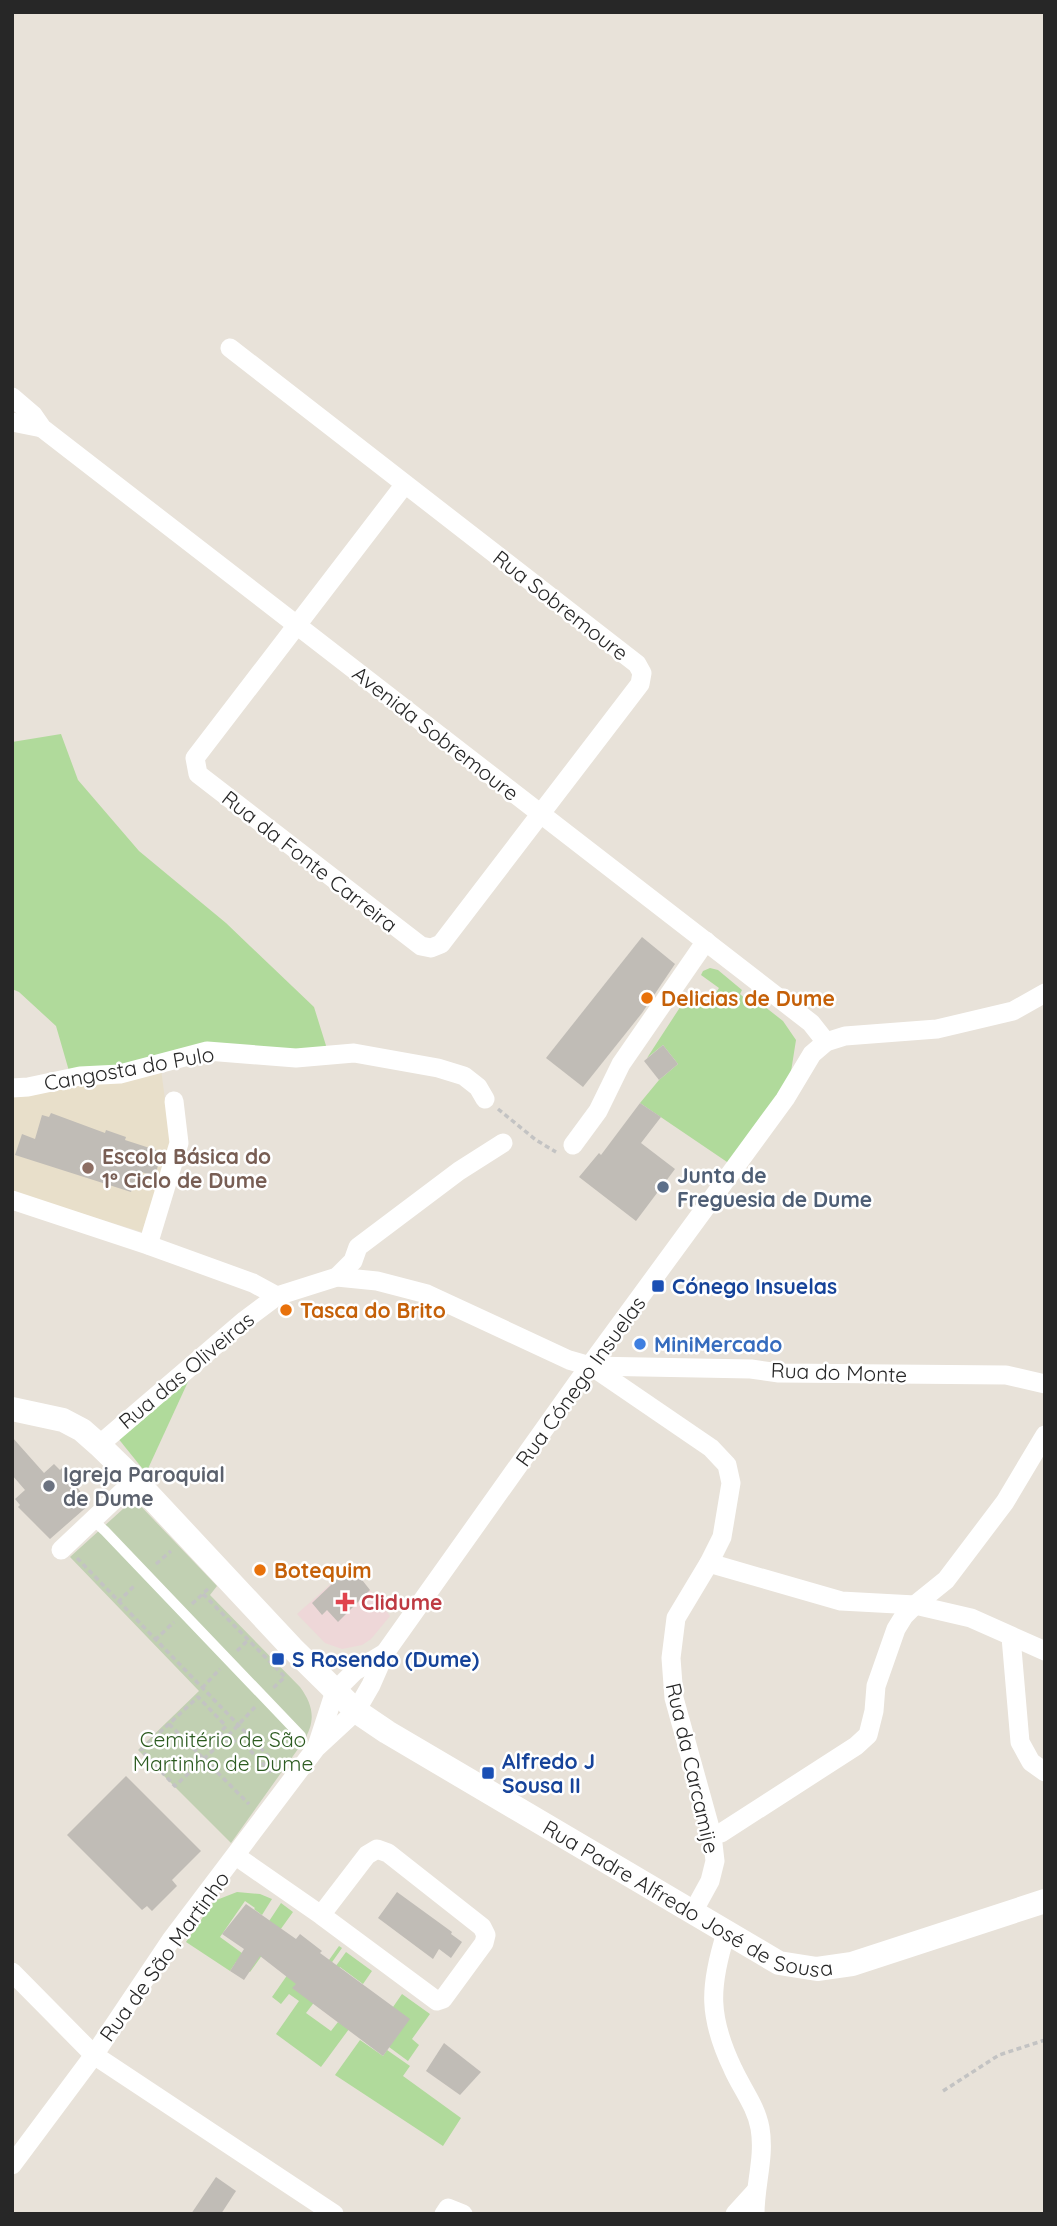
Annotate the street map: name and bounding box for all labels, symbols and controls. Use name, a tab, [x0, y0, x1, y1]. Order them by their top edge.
street label: Rua Sobremoure	[488, 544, 634, 666]
street label: Avenida Sobremoure	[348, 660, 524, 806]
street label: Rua da Fonte Carreira	[217, 784, 403, 938]
place label: Delicias de Dume	[661, 985, 835, 1011]
marker: Delicias de Dume	[639, 990, 655, 1006]
street label: Cangosta do Pulo	[42, 1040, 216, 1096]
place label: Escola Básica do 1º Ciclo de Dume	[102, 1143, 271, 1193]
marker: Escola Básica do 1º Ciclo de Dume	[80, 1160, 96, 1176]
place label: Junta de Freguesia de Dume	[677, 1162, 872, 1212]
marker: Junta de Freguesia de Dume	[655, 1179, 671, 1195]
place label: Cónego Insuelas	[672, 1273, 837, 1299]
marker: Cónego Insuelas	[650, 1278, 666, 1294]
street label: Rua Cónego Insuelas	[509, 1291, 651, 1471]
place label: Tasca do Brito	[300, 1297, 446, 1323]
marker: Tasca do Brito	[278, 1302, 294, 1318]
street label: Rua das Oliveiras	[113, 1306, 259, 1434]
place label: MiniMercado	[654, 1331, 782, 1357]
marker: MiniMercado	[632, 1336, 648, 1352]
street label: Rua do Monte	[770, 1357, 908, 1387]
place label: Igreja Paroquial de Dume	[63, 1461, 225, 1511]
marker: Igreja Paroquial de Dume	[41, 1478, 57, 1494]
place label: Botequim	[274, 1557, 372, 1583]
marker: Botequim	[252, 1562, 268, 1578]
place label: Clidume	[361, 1589, 442, 1615]
marker: Clidume	[335, 1592, 355, 1612]
place label: S Rosendo (Dume)	[292, 1646, 479, 1672]
marker: S Rosendo (Dume)	[270, 1651, 286, 1667]
street label: Rua da Carcamije	[661, 1680, 725, 1856]
park label: Cemitério de São Martinho de Dume	[133, 1726, 313, 1776]
place label: Alfredo J Sousa II	[502, 1748, 595, 1798]
marker: Alfredo J Sousa II	[480, 1765, 496, 1781]
street label: Rua Padre Alfredo José de Sousa	[538, 1814, 834, 1982]
street label: Rua de São Martinho	[94, 1866, 234, 2046]

